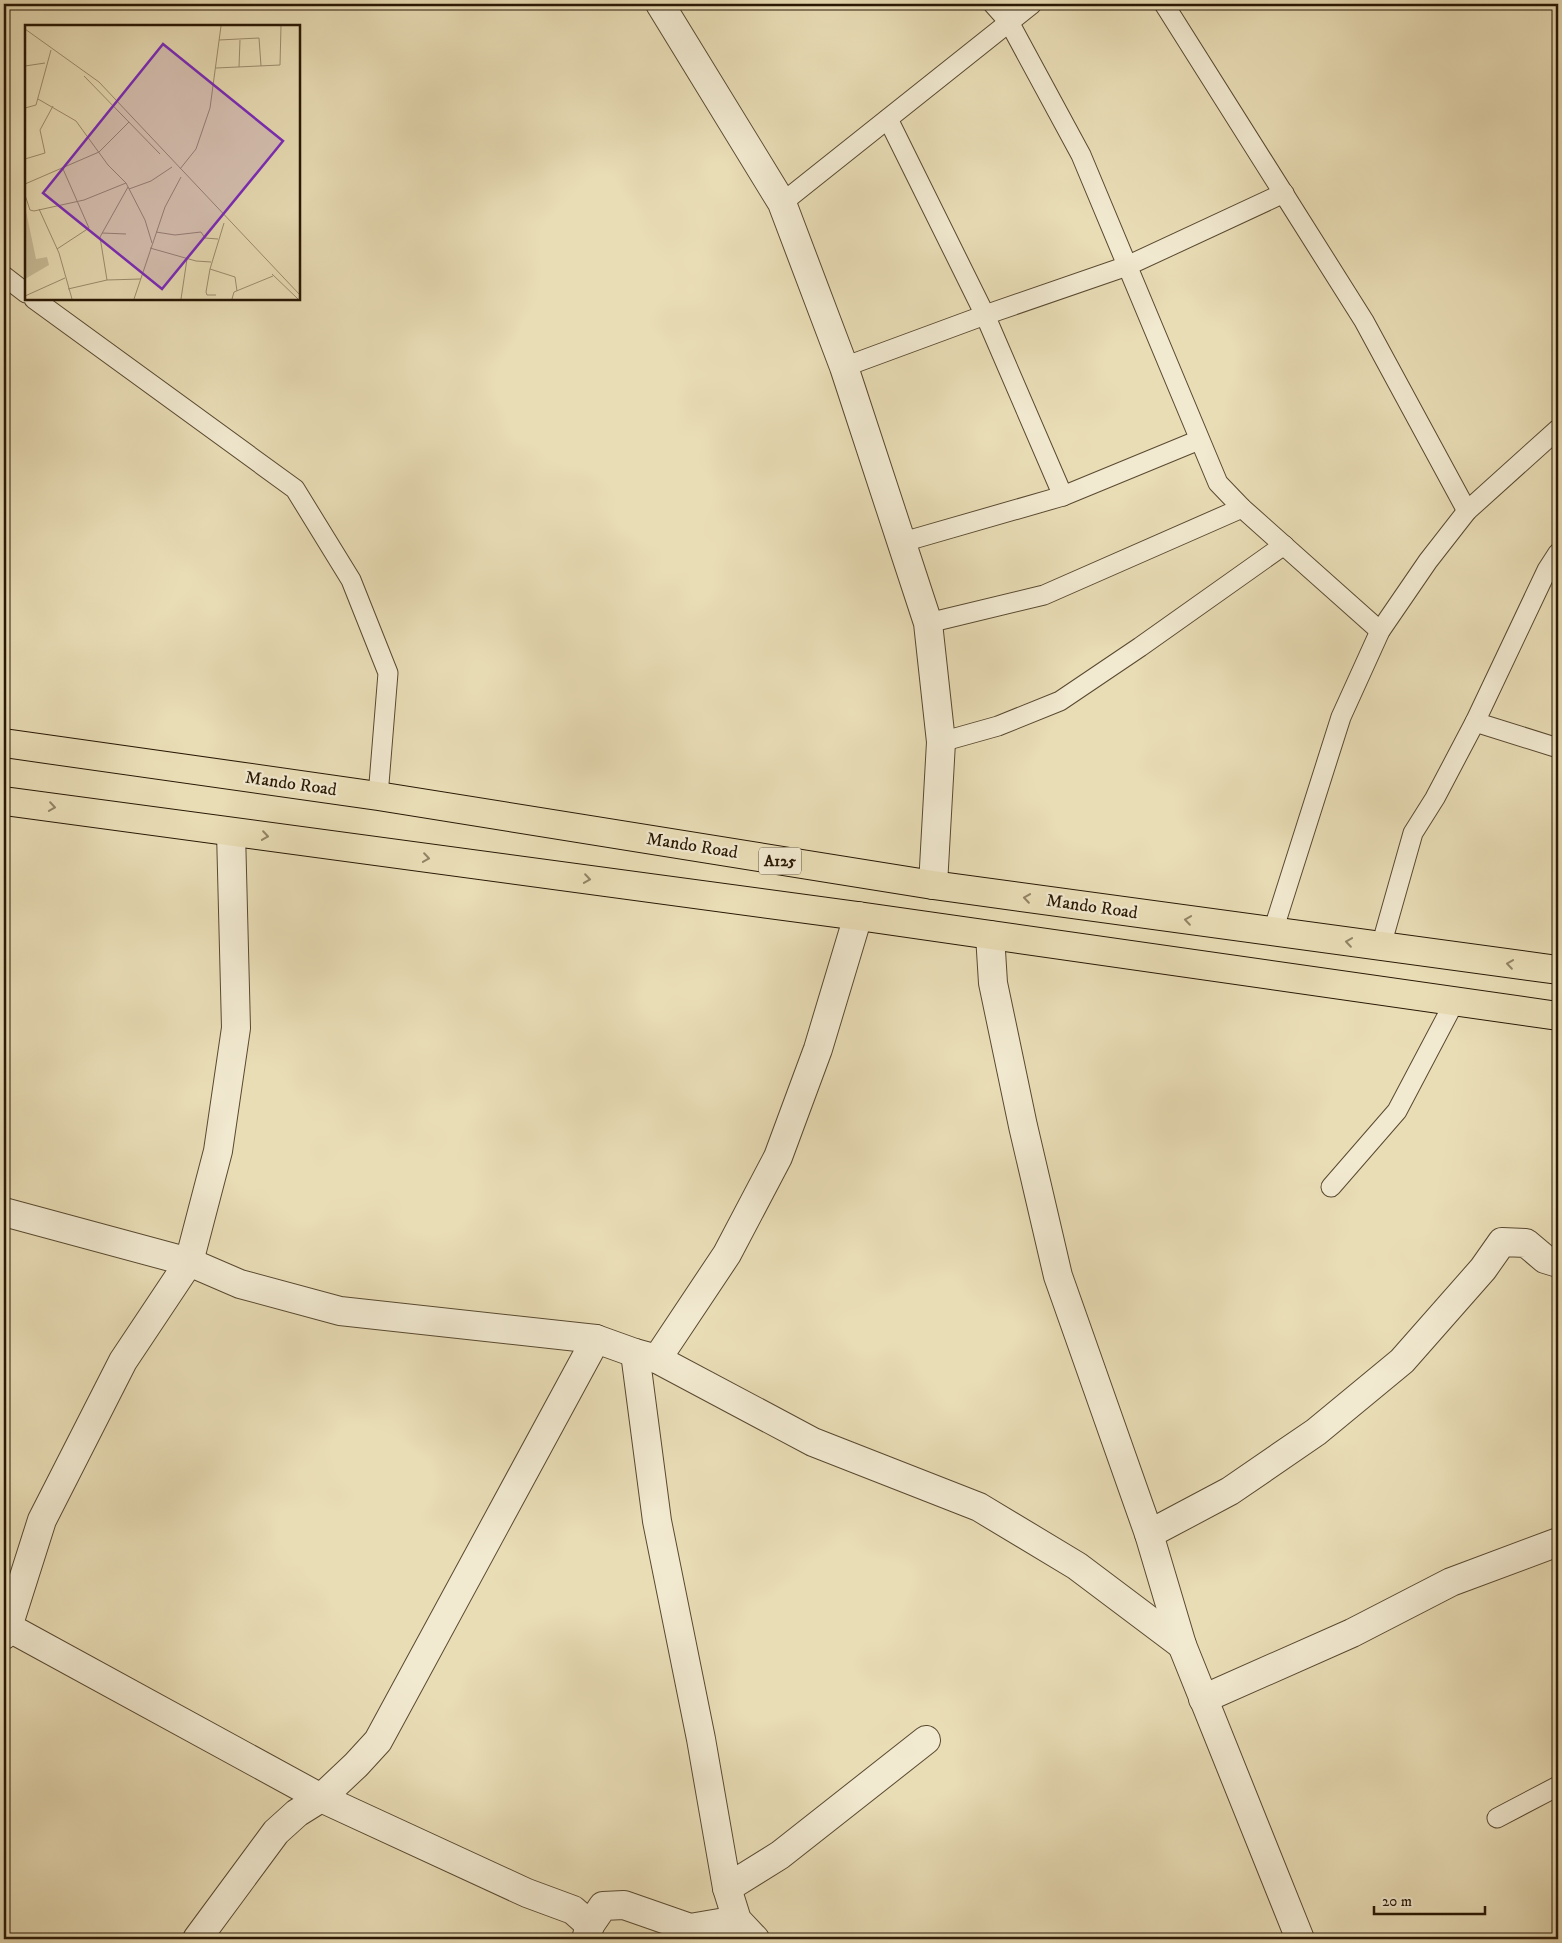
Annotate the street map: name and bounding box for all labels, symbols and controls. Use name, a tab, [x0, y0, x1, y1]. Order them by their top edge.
inset map	[25, 25, 300, 300]
street label: Mando Road	[244, 767, 338, 801]
one-way arrow	[48, 801, 56, 812]
street label: Mando Road	[645, 828, 739, 864]
one-way arrow	[261, 830, 269, 841]
road number: A125	[759, 848, 801, 874]
one-way arrow	[422, 852, 430, 863]
one-way arrow	[583, 874, 592, 884]
street label: Mando Road	[1045, 890, 1139, 924]
one-way arrow	[1023, 893, 1031, 904]
one-way arrow	[1184, 915, 1192, 926]
one-way arrow	[1345, 937, 1353, 947]
one-way arrow	[1506, 959, 1514, 969]
scale bar	[1374, 1883, 1486, 1915]
text: 20 m	[1382, 1892, 1412, 1911]

